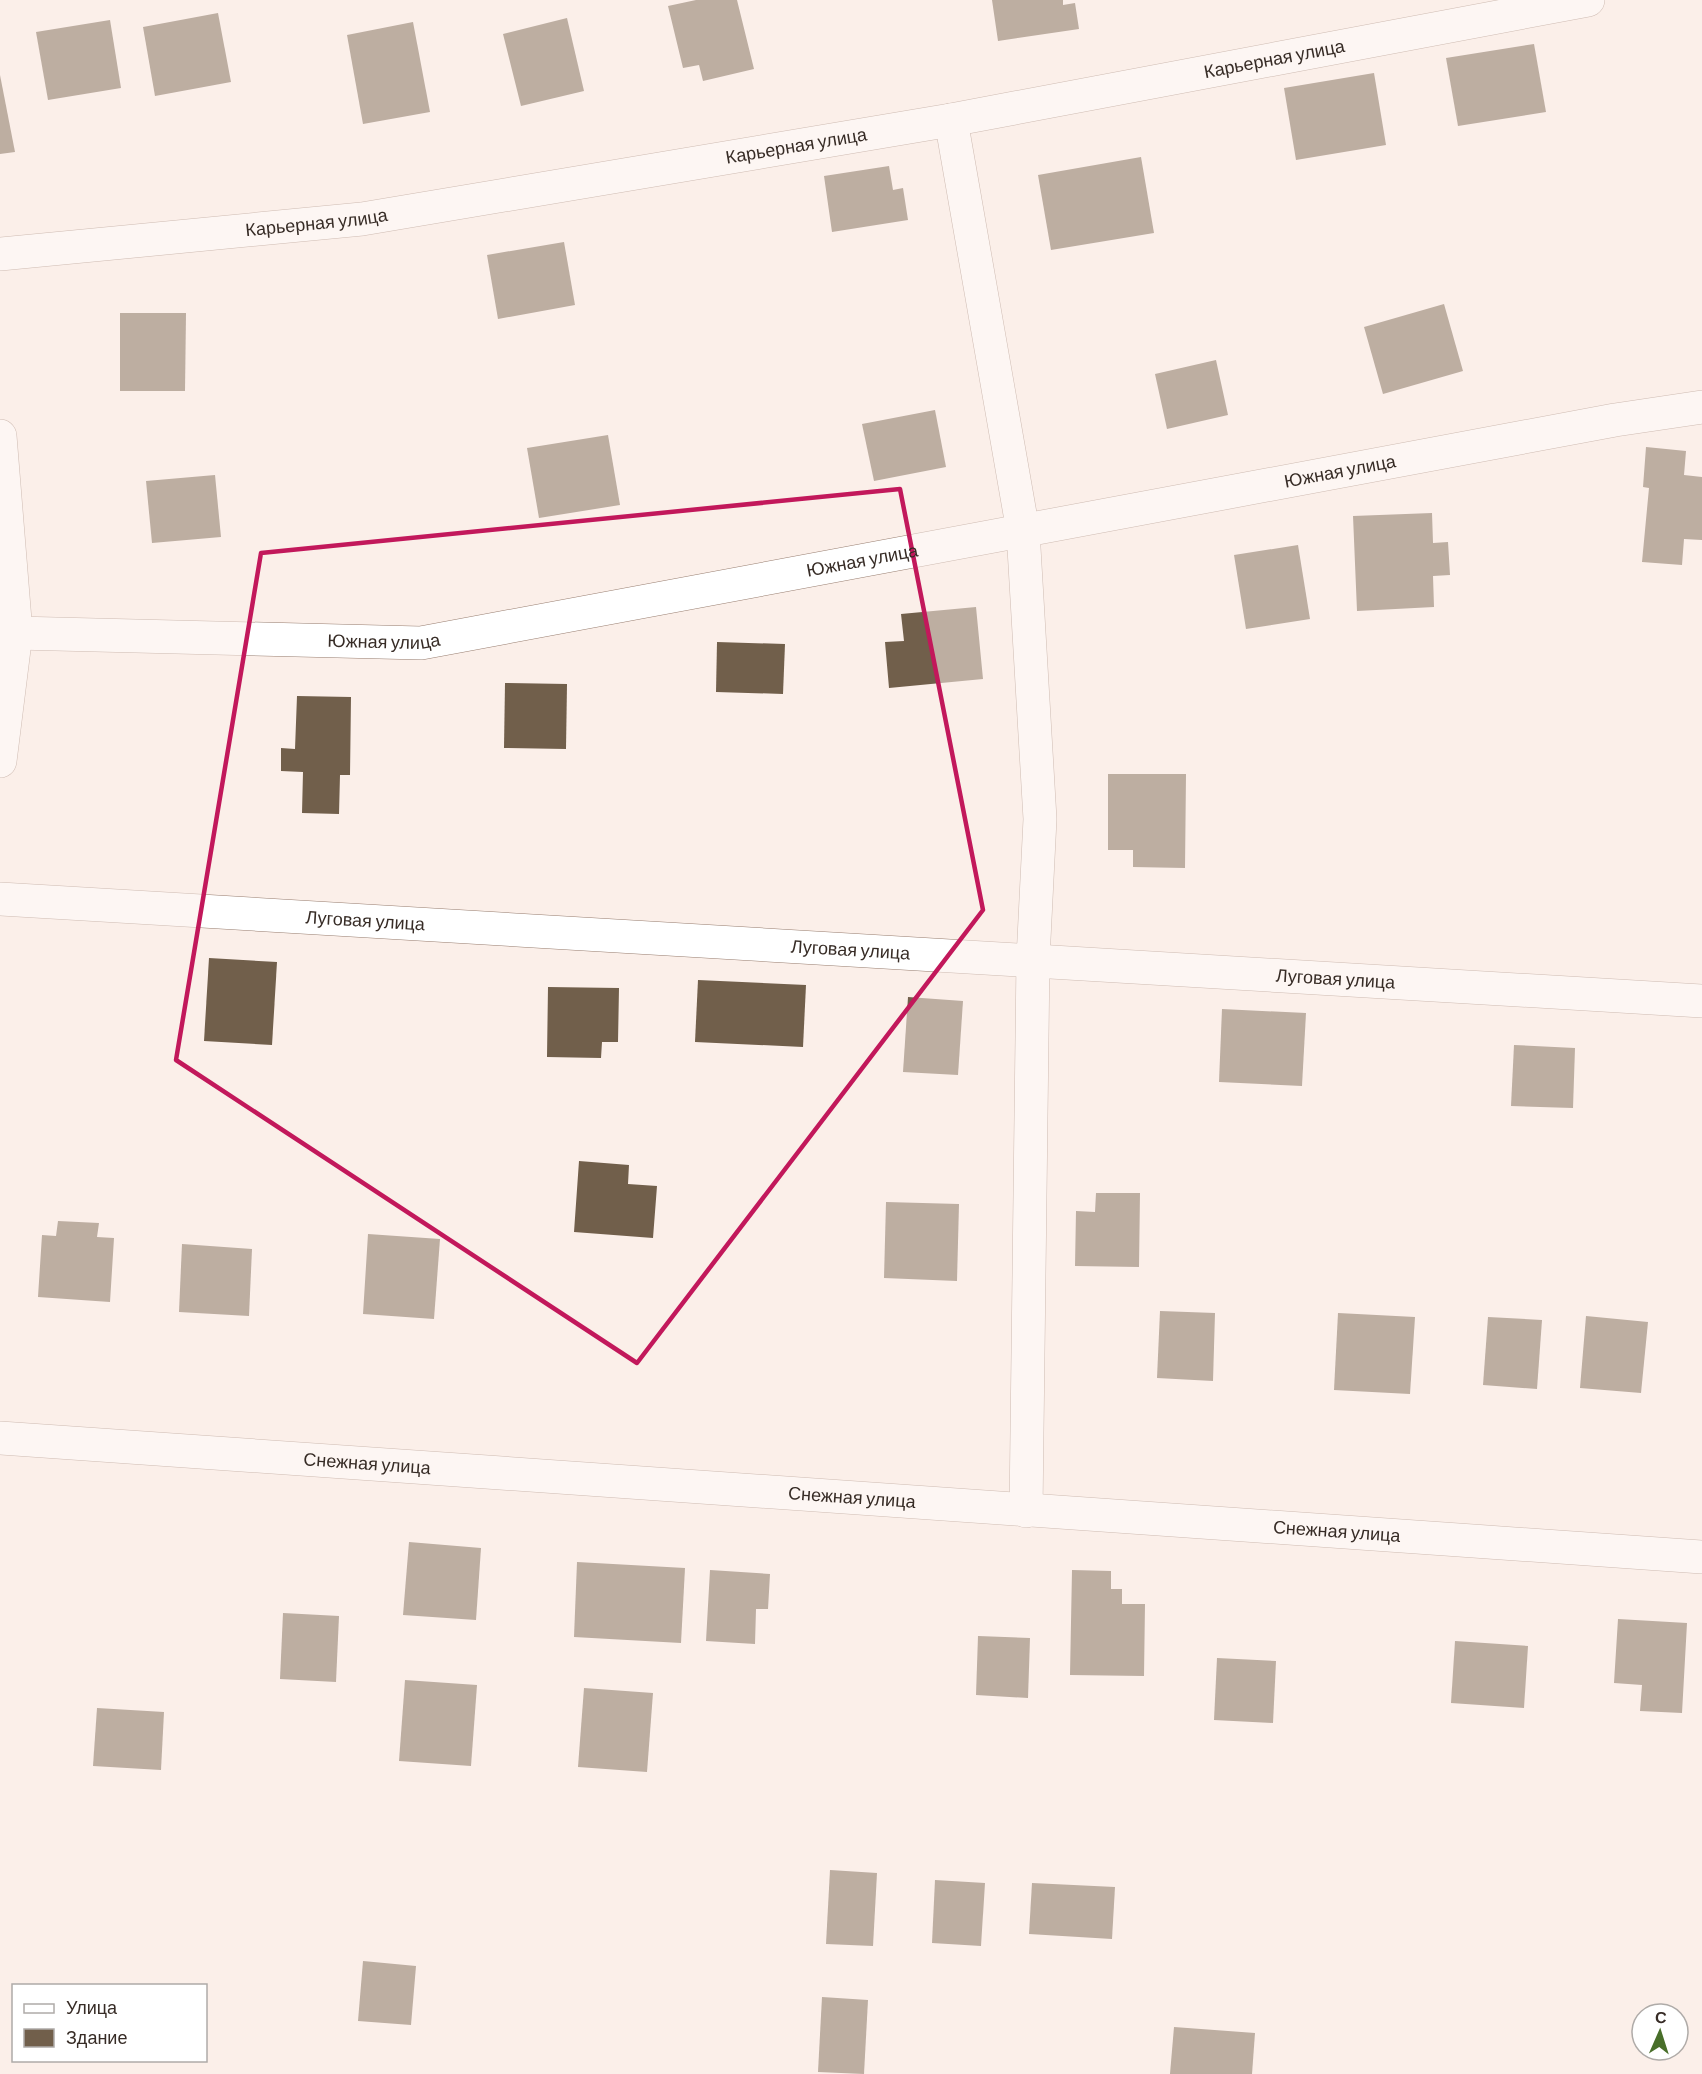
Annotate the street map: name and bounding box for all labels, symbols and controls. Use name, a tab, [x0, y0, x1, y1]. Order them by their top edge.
street label: Карьерная улица	[1202, 34, 1347, 82]
street label: Карьерная улица	[724, 122, 869, 168]
street label: Карьерная улица	[244, 203, 390, 240]
street label: Южная улица	[1282, 449, 1398, 492]
street label: Южная улица	[804, 538, 921, 581]
street label: Южная улица	[327, 627, 443, 653]
street label: Луговая улица	[305, 905, 427, 935]
street label: Луговая улица	[790, 934, 912, 964]
street label: Луговая улица	[1275, 963, 1397, 993]
street label: Снежная улица	[303, 1447, 433, 1478]
street label: Снежная улица	[788, 1481, 917, 1512]
street label: Снежная улица	[1272, 1515, 1402, 1546]
legend	[12, 1984, 207, 2062]
text: Улица	[66, 1996, 118, 2018]
north arrow	[1630, 2002, 1690, 2062]
text: С	[1655, 2007, 1668, 2026]
text: Здание	[66, 2026, 127, 2048]

